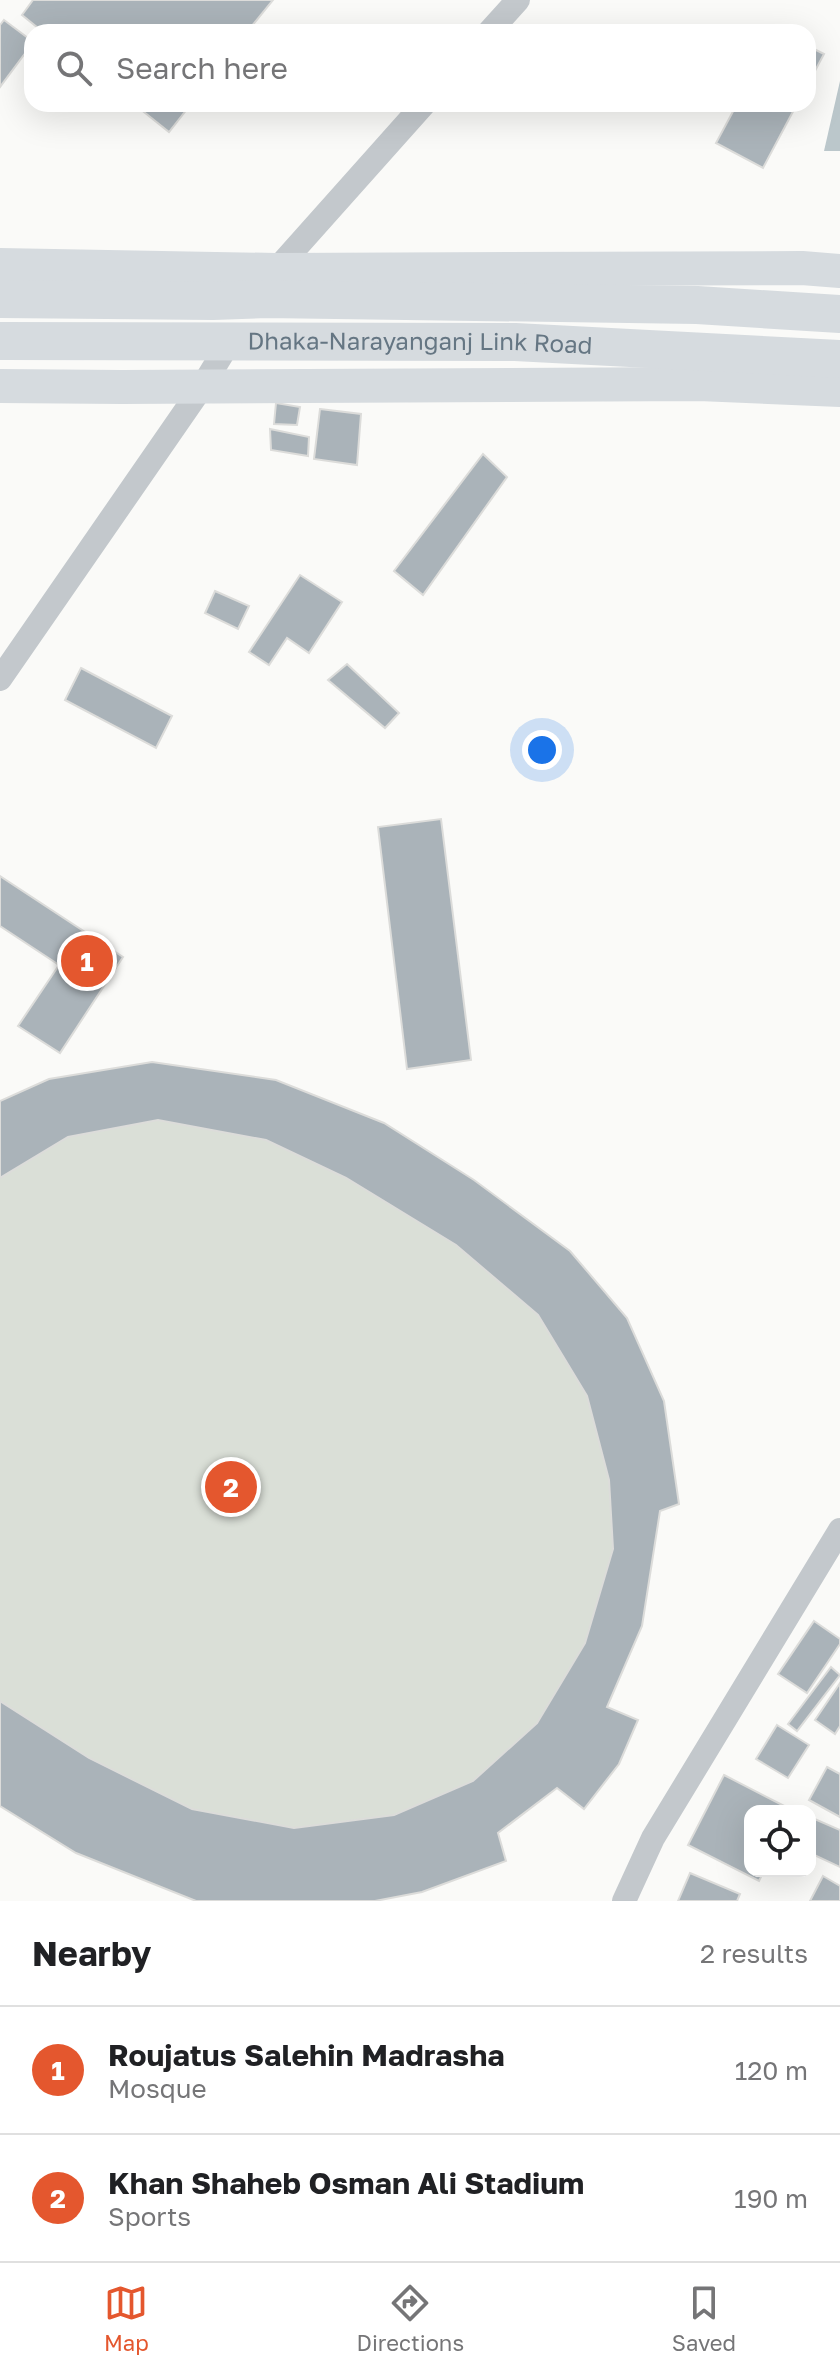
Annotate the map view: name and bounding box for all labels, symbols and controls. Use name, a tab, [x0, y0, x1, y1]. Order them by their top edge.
search box	[24, 24, 816, 112]
icon: search	[52, 46, 96, 90]
text: Search here	[116, 50, 288, 86]
street label: Dhaka-Narayanganj Link Road	[247, 325, 593, 359]
your location	[522, 730, 562, 770]
pin: 1	[61, 931, 113, 991]
pin: 2	[205, 1457, 257, 1517]
map controls	[744, 1805, 816, 1877]
button: locate	[744, 1805, 816, 1877]
text: Nearby	[32, 1933, 152, 1973]
text: 2 results	[700, 1938, 808, 1969]
text: Roujatus Salehin Madrasha	[108, 2037, 505, 2073]
text: 1	[51, 2055, 65, 2086]
text: 120 m	[735, 2055, 808, 2086]
text: Mosque	[108, 2073, 207, 2104]
text: Khan Shaheb Osman Ali Stadium	[108, 2165, 584, 2201]
text: 2	[50, 2183, 66, 2214]
text: 190 m	[734, 2183, 808, 2214]
text: Sports	[108, 2201, 191, 2232]
tab: Map	[104, 2281, 149, 2356]
tab: Directions	[357, 2281, 464, 2356]
tab: Saved	[672, 2281, 736, 2356]

